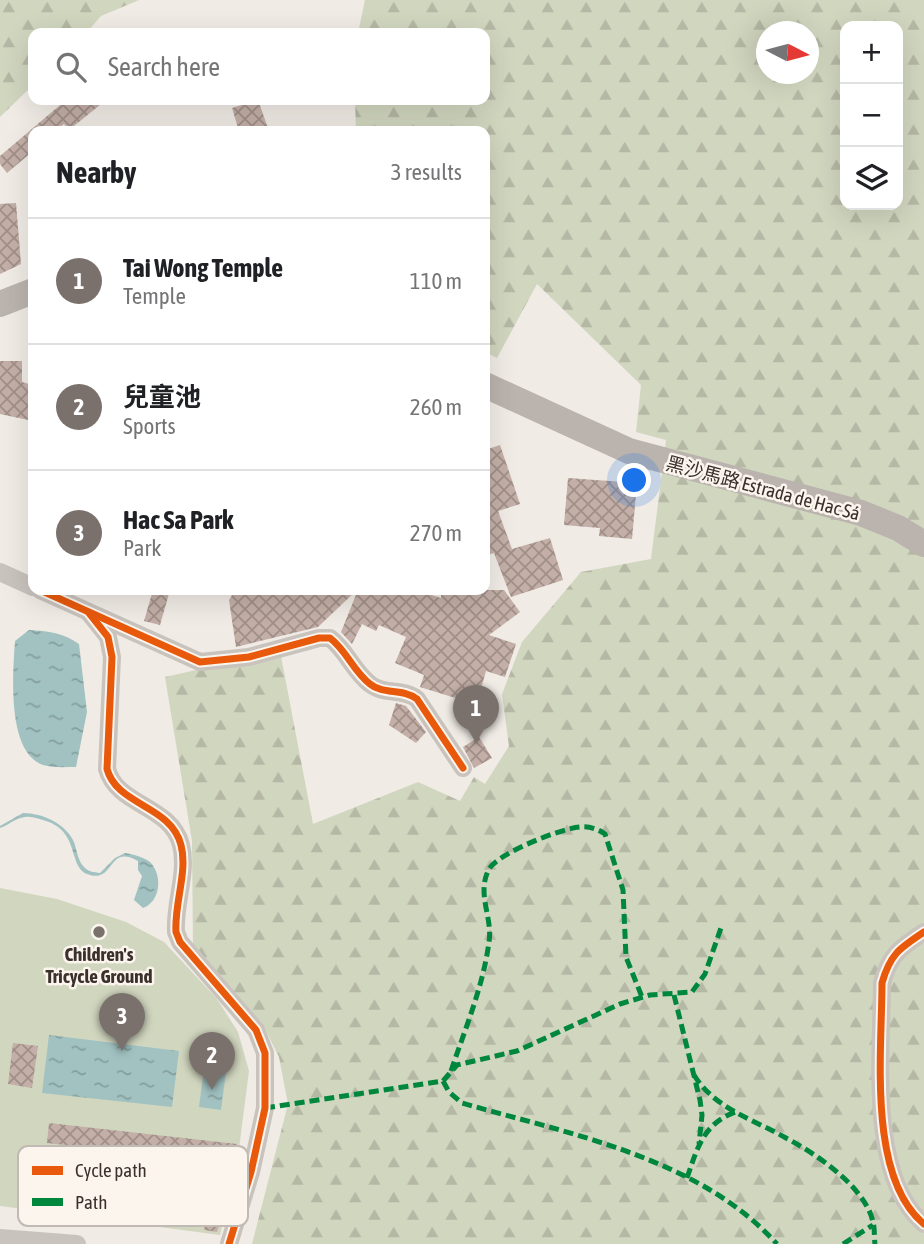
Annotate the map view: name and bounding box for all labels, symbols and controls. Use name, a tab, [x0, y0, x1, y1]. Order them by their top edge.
north arrow	[756, 21, 819, 84]
map controls	[840, 21, 903, 210]
button: +	[840, 21, 903, 84]
search box	[28, 28, 490, 105]
icon: search	[52, 48, 90, 86]
text: Search here	[108, 52, 220, 82]
button: −	[840, 84, 903, 147]
button: layers	[840, 147, 903, 210]
text: Nearby	[56, 155, 136, 189]
text: 3 results	[391, 159, 462, 185]
text: Tai Wong Temple	[123, 253, 283, 283]
text: 1	[74, 268, 84, 294]
text: 110 m	[410, 268, 462, 294]
text: Temple	[123, 283, 186, 309]
text: 兒童池	[123, 382, 201, 412]
text: 2	[74, 394, 84, 420]
text: 260 m	[410, 394, 462, 420]
text: Sports	[123, 413, 176, 439]
street label: 黑沙馬路 Estrada de Hac Sá	[664, 451, 862, 525]
your location	[617, 463, 651, 497]
text: Hac Sa Park	[123, 505, 233, 535]
text: 3	[74, 520, 84, 546]
text: 270 m	[410, 520, 462, 546]
text: Park	[123, 535, 161, 561]
pin: 1	[453, 685, 499, 743]
marker: Children's Tricycle Ground	[91, 924, 107, 940]
place label: Children's Tricycle Ground	[46, 943, 152, 987]
pin: 3	[99, 993, 145, 1051]
pin: 2	[189, 1032, 235, 1090]
legend	[18, 1146, 248, 1226]
text: Cycle path	[75, 1159, 147, 1181]
text: Path	[75, 1191, 107, 1213]

